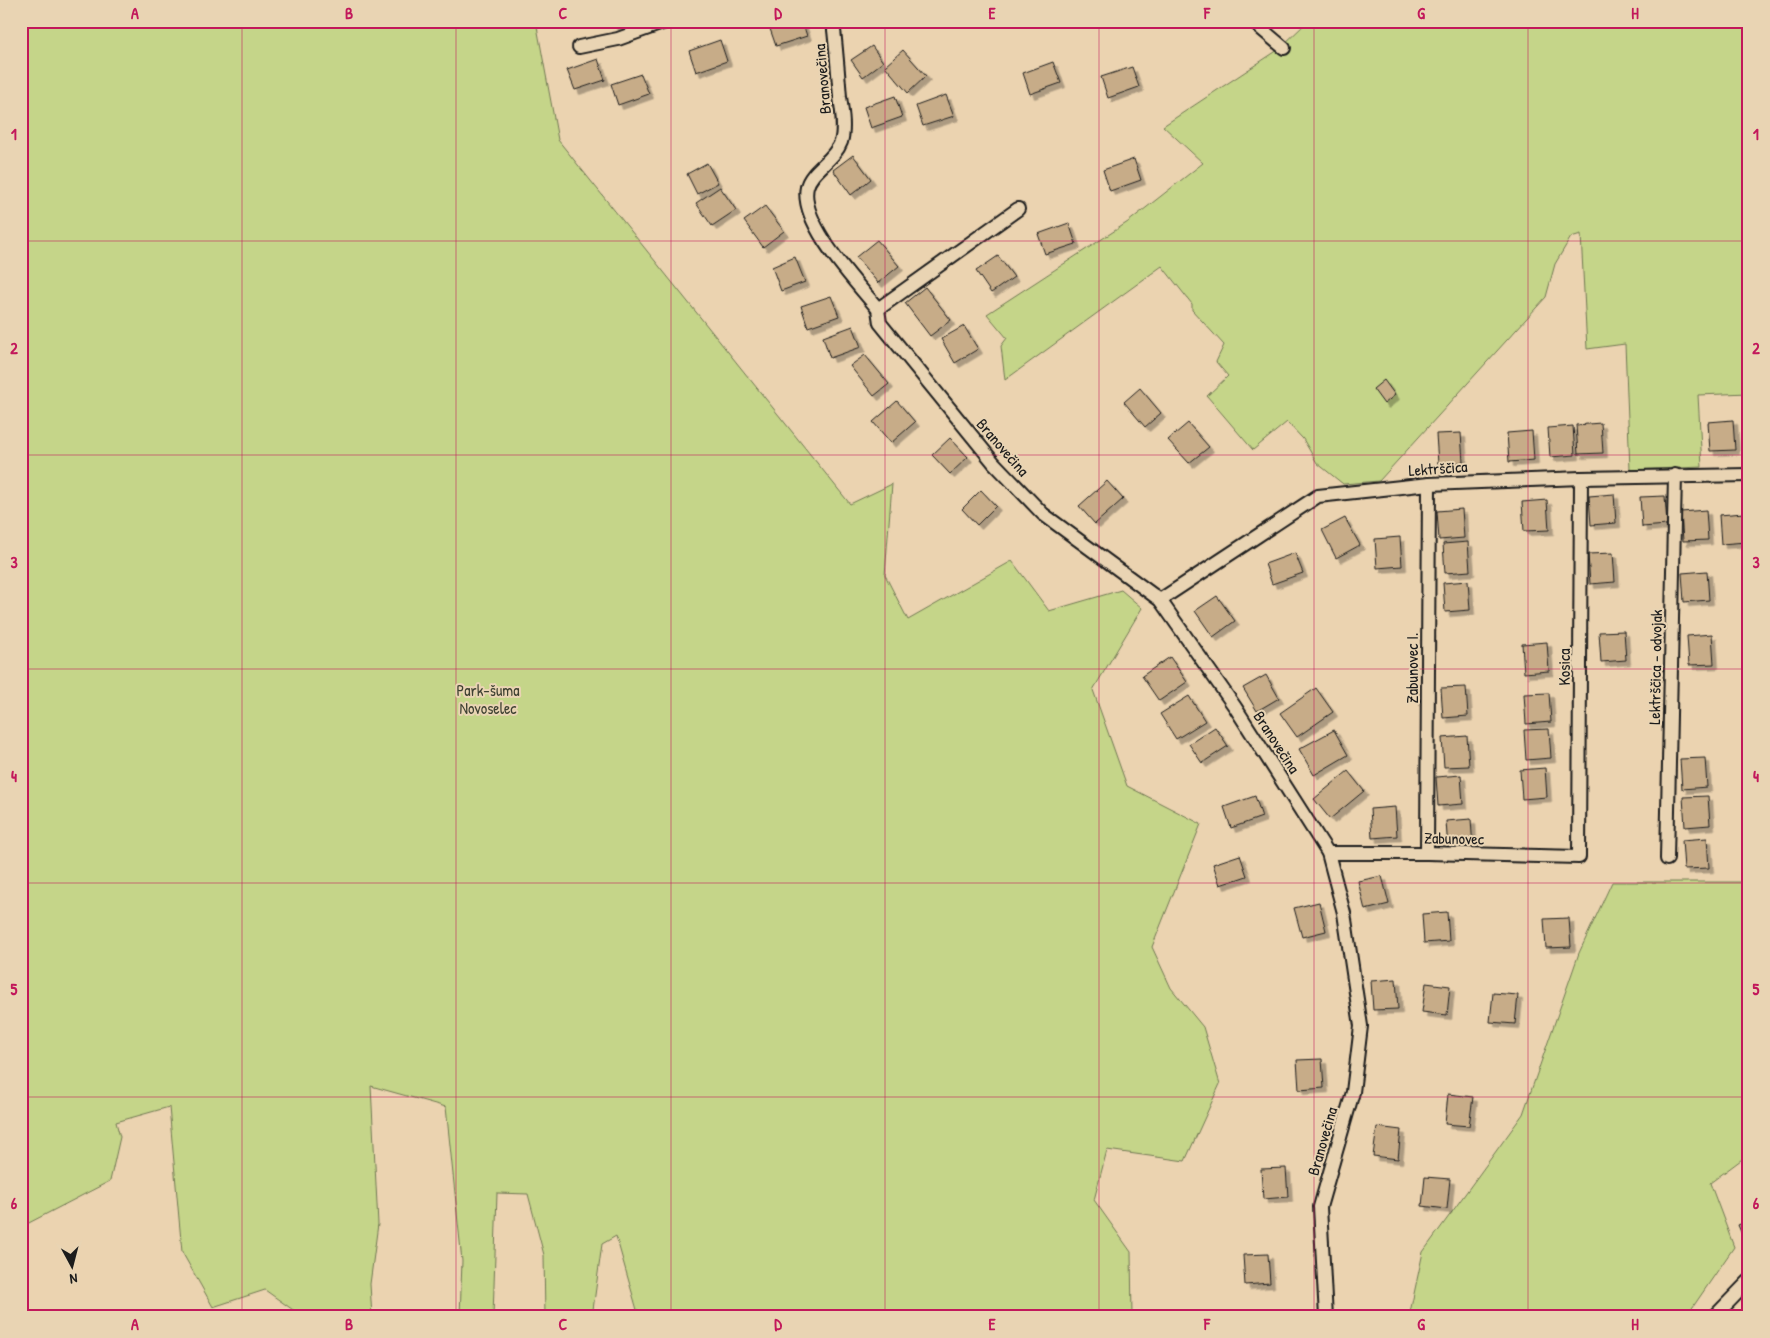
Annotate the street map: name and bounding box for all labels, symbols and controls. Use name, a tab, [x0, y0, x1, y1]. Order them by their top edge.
text: A	[131, 2, 139, 24]
text: B	[345, 2, 353, 24]
text: C	[559, 2, 568, 24]
text: D	[774, 2, 782, 24]
text: E	[988, 2, 996, 24]
text: F	[1203, 2, 1211, 24]
text: G	[1417, 2, 1425, 24]
text: H	[1631, 2, 1639, 24]
street label: Branovečina	[808, 43, 836, 115]
text: 1	[11, 123, 17, 145]
text: 1	[1753, 123, 1759, 145]
text: 2	[10, 337, 18, 359]
text: 2	[1752, 337, 1760, 359]
street label: Branovečina	[972, 413, 1034, 481]
street label: Lektrščica	[1408, 455, 1468, 481]
text: 3	[10, 551, 18, 573]
text: 3	[1752, 551, 1760, 573]
street label: Lektrščica - odvojak	[1643, 609, 1667, 725]
street label: Zabunovec I.	[1401, 633, 1423, 703]
street label: Kosica	[1553, 648, 1575, 686]
park label: Park-šuma Novoselec	[457, 679, 519, 719]
street label: Branovečina	[1249, 707, 1305, 777]
text: 4	[11, 765, 17, 787]
text: 4	[1753, 765, 1759, 787]
street label: Zabunovec	[1424, 826, 1485, 850]
text: 5	[11, 978, 18, 1000]
text: 5	[1753, 978, 1760, 1000]
street label: Branovečina	[1302, 1104, 1342, 1178]
text: 6	[11, 1192, 18, 1214]
text: 6	[1753, 1192, 1760, 1214]
north arrow	[48, 1240, 98, 1290]
text: N	[68, 1270, 79, 1289]
text: A	[131, 1313, 139, 1335]
text: B	[345, 1313, 353, 1335]
text: C	[559, 1313, 568, 1335]
text: D	[774, 1313, 782, 1335]
text: E	[988, 1313, 996, 1335]
text: F	[1203, 1313, 1211, 1335]
text: G	[1417, 1313, 1425, 1335]
text: H	[1631, 1313, 1639, 1335]

